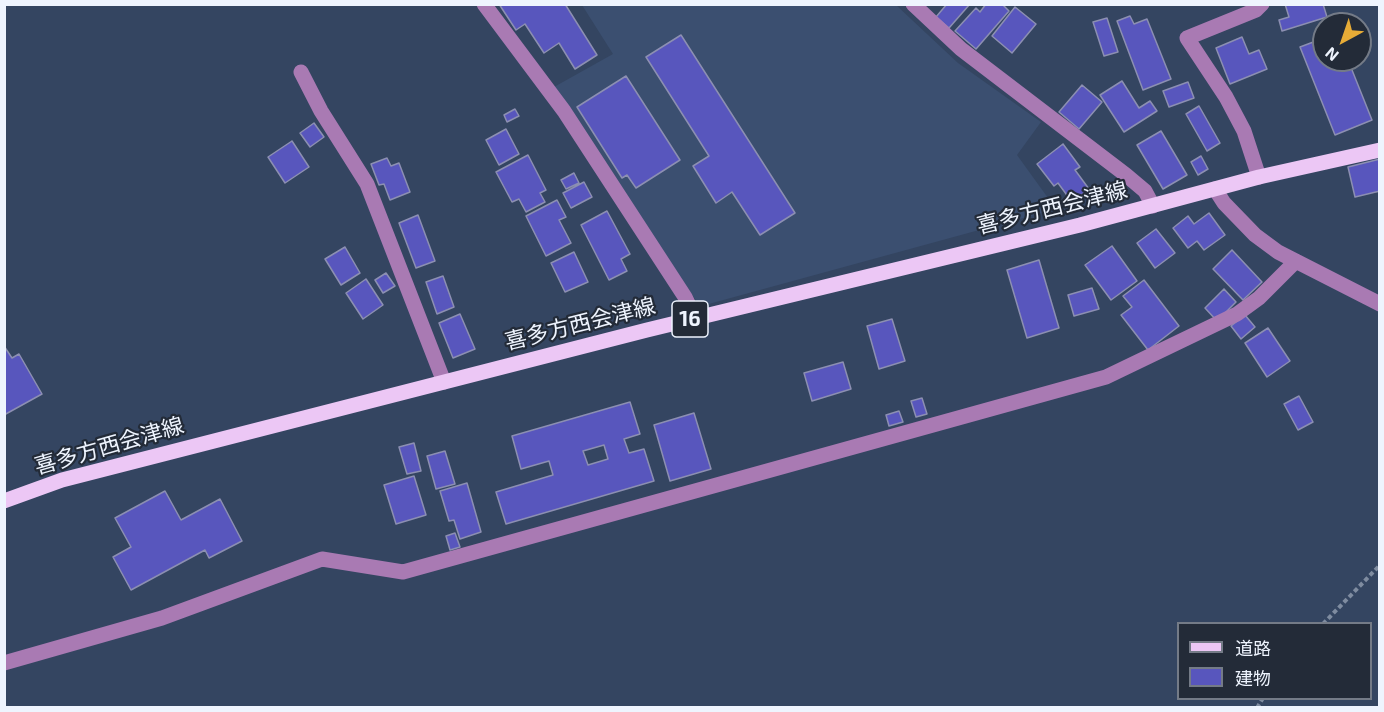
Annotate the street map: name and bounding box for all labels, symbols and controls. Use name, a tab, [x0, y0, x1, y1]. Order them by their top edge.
north arrow	[1312, 12, 1372, 72]
text: N	[1321, 44, 1342, 66]
street label: 喜多方西会津線	[974, 177, 1130, 239]
street label: 喜多方西会津線	[502, 293, 658, 355]
road number: 16	[672, 301, 708, 337]
street label: 喜多方西会津線	[31, 412, 187, 480]
legend	[1177, 622, 1372, 700]
text: 道路	[1235, 637, 1271, 659]
text: 建物	[1235, 667, 1271, 689]

